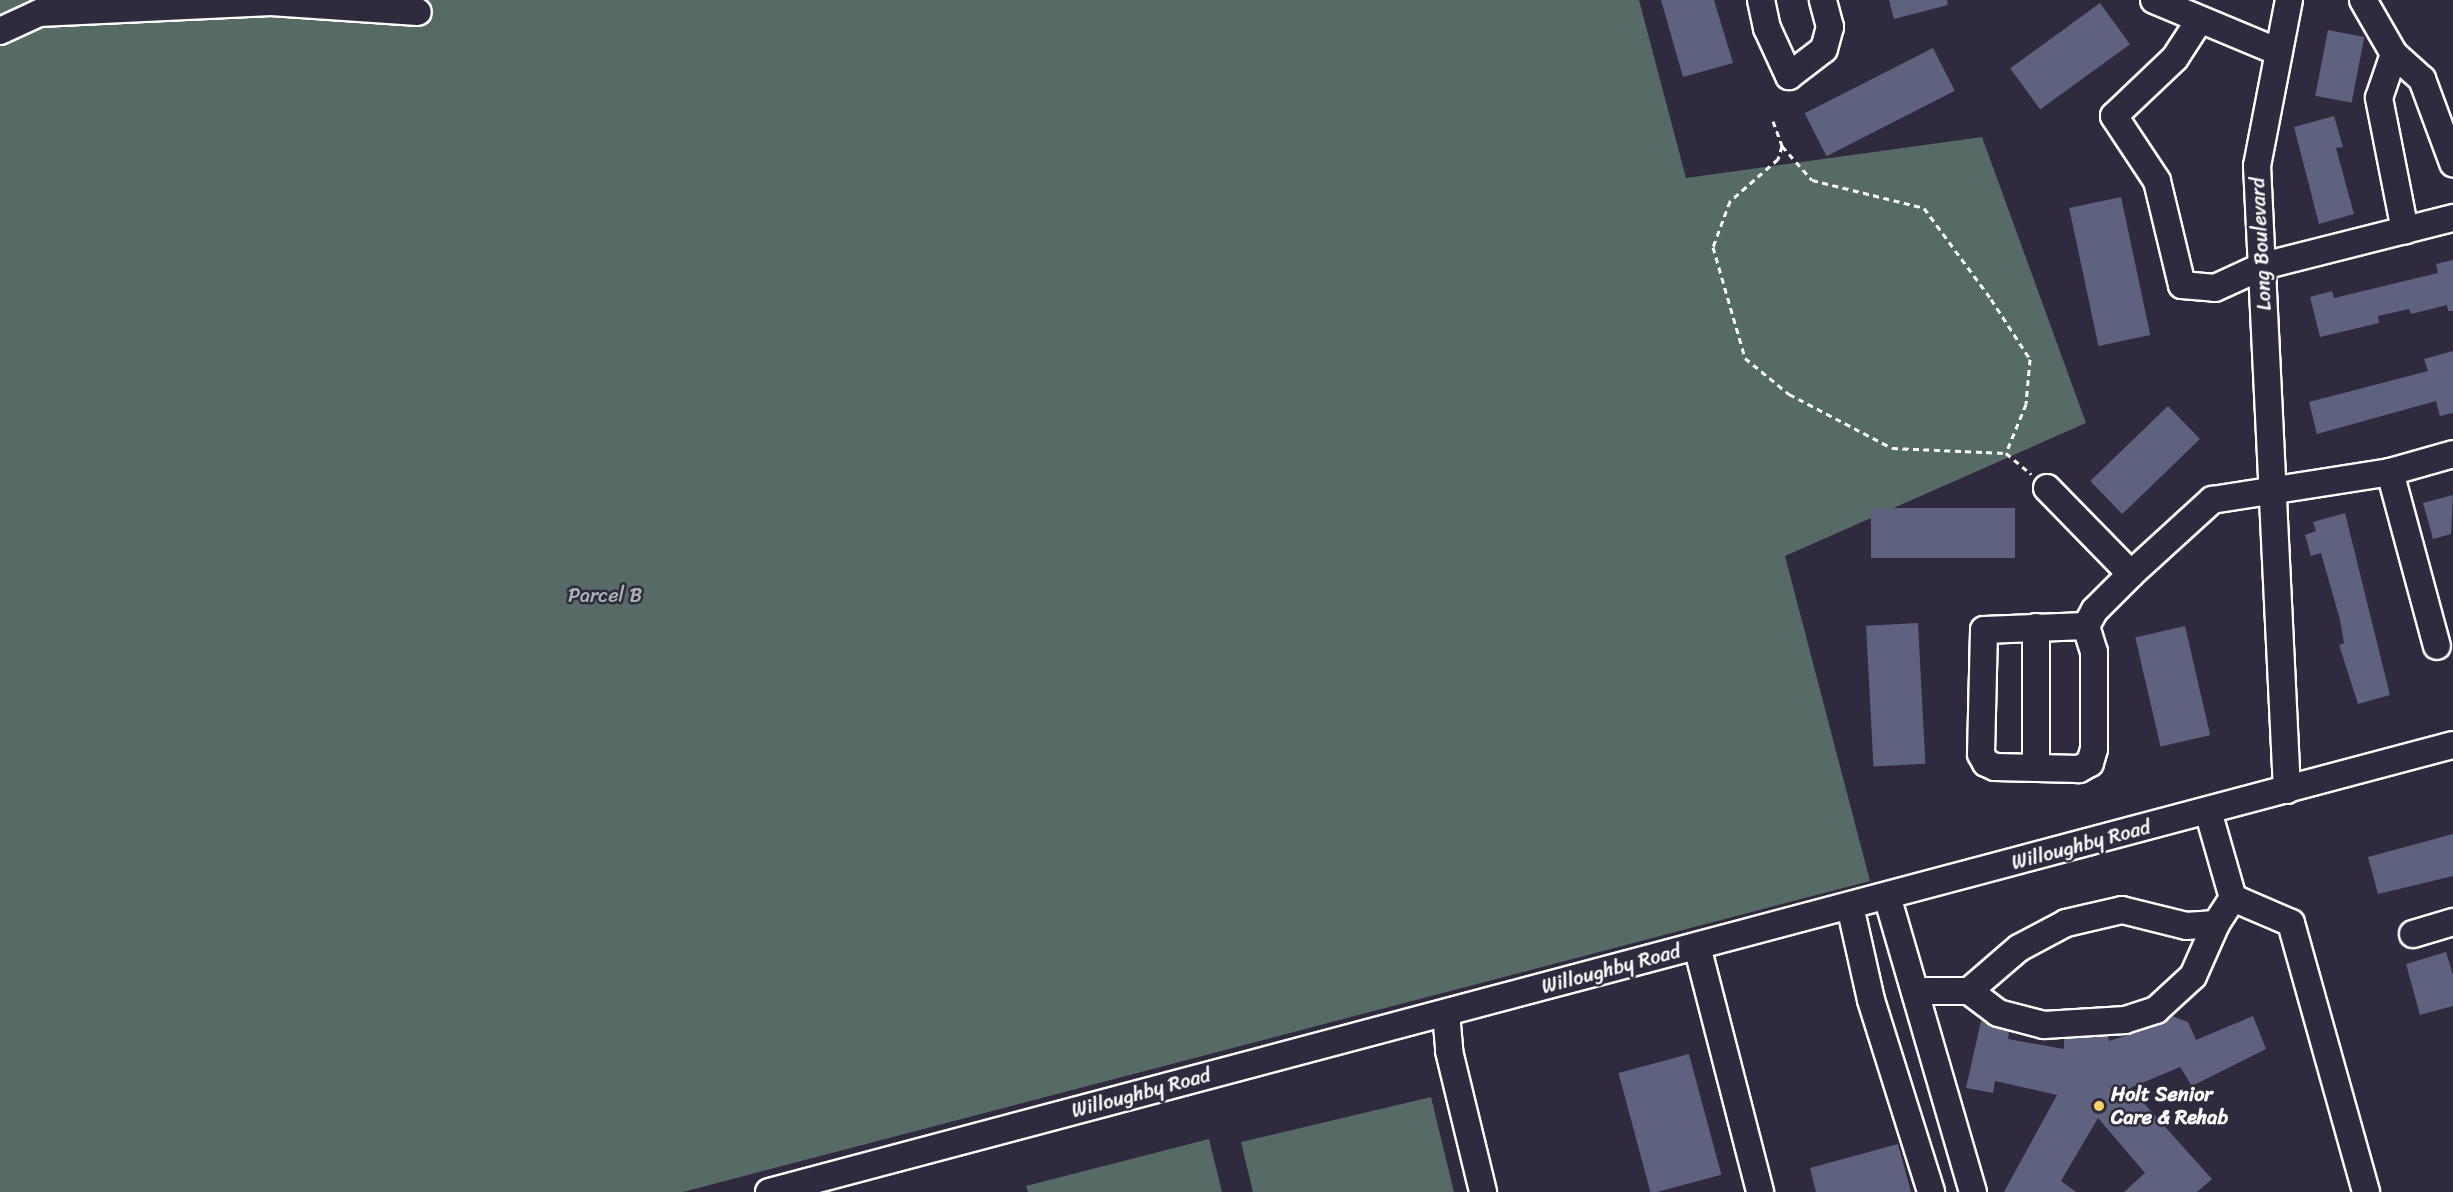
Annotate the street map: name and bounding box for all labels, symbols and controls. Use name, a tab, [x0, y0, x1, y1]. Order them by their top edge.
street label: Long Boulevard	[2246, 177, 2276, 311]
park label: Parcel B	[568, 583, 642, 607]
street label: Willoughby Road	[2009, 815, 2153, 875]
street label: Willoughby Road	[1539, 939, 1683, 999]
street label: Willoughby Road	[1069, 1063, 1213, 1123]
place label: Holt Senior Care & Rehab	[2111, 1082, 2229, 1129]
marker: Holt Senior Care & Rehab	[2092, 1099, 2106, 1113]

